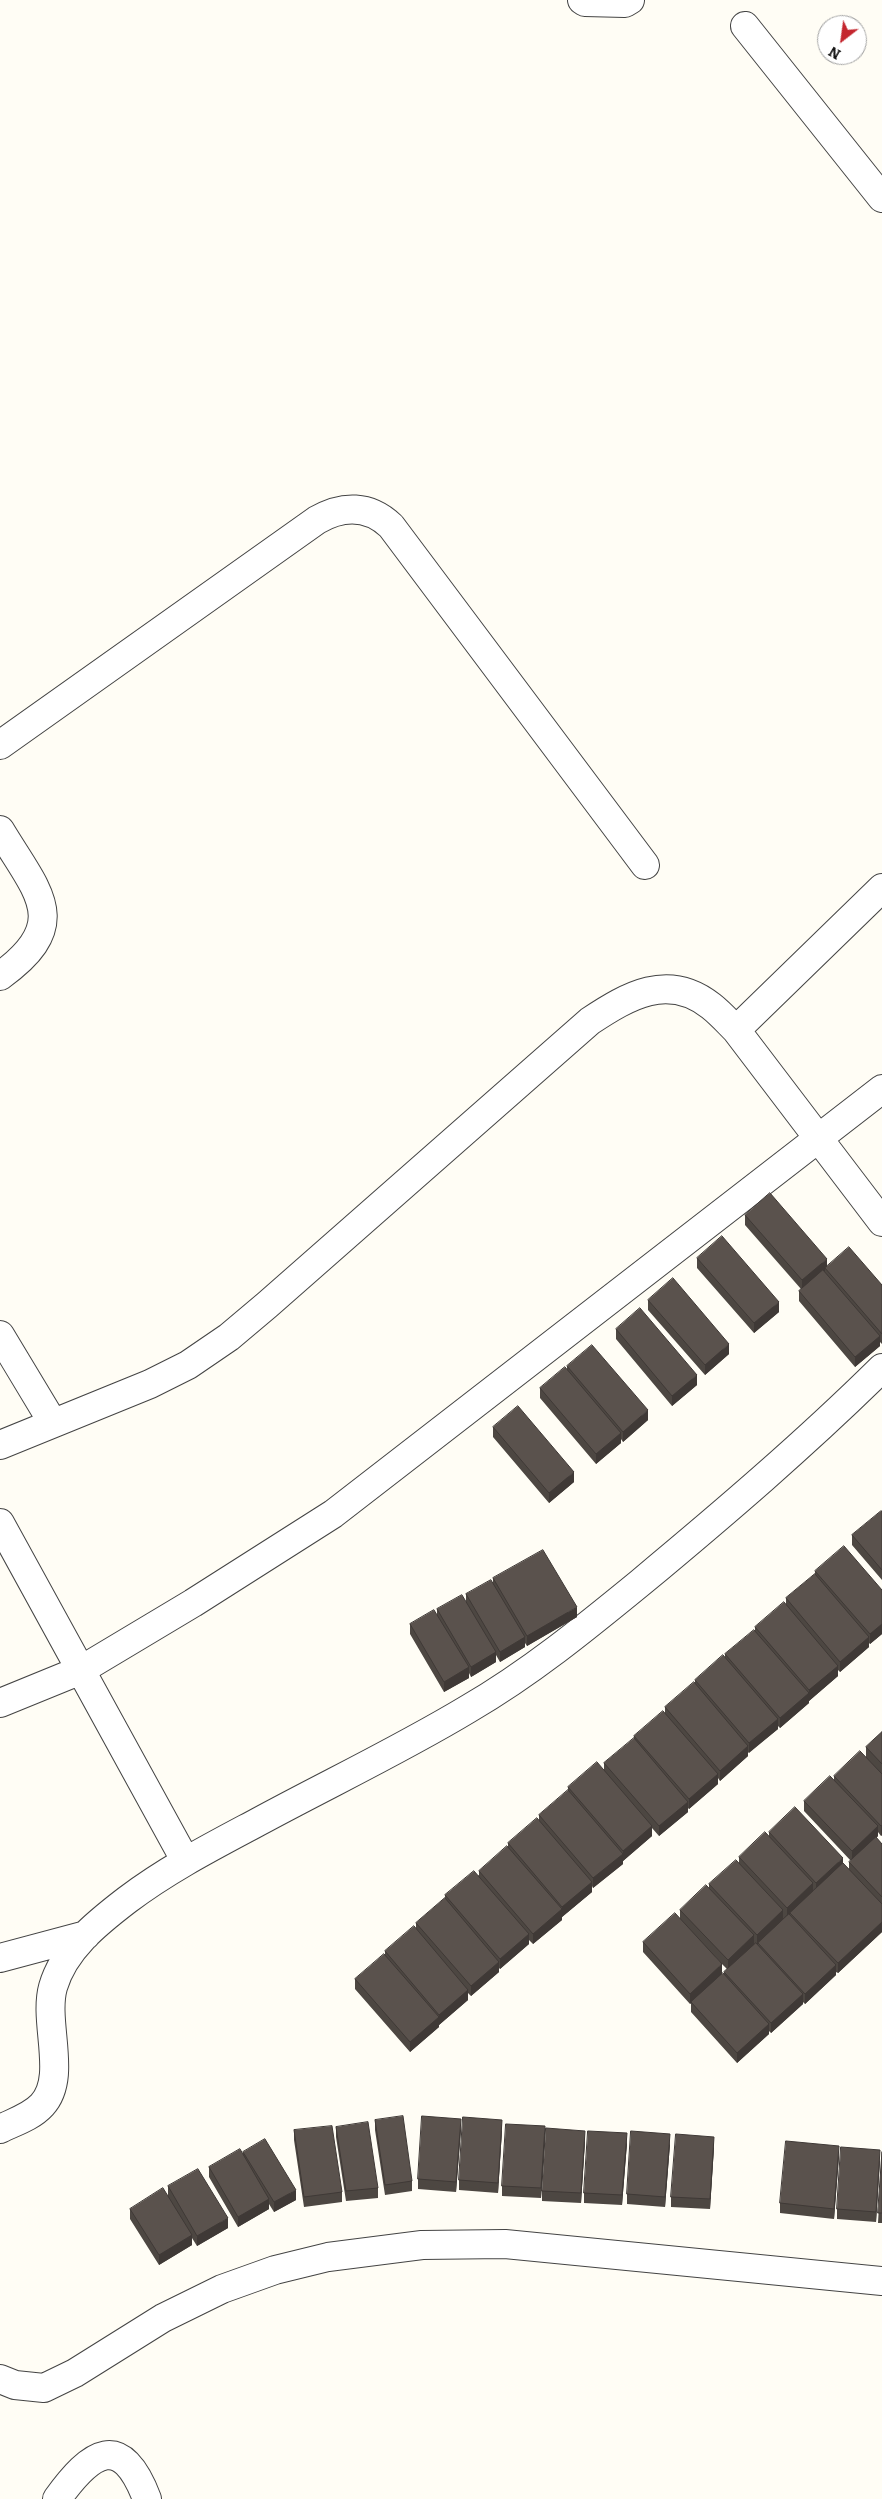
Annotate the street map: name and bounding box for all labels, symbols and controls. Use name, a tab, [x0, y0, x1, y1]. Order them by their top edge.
north arrow	[817, 15, 867, 65]
text: N	[826, 42, 844, 63]

